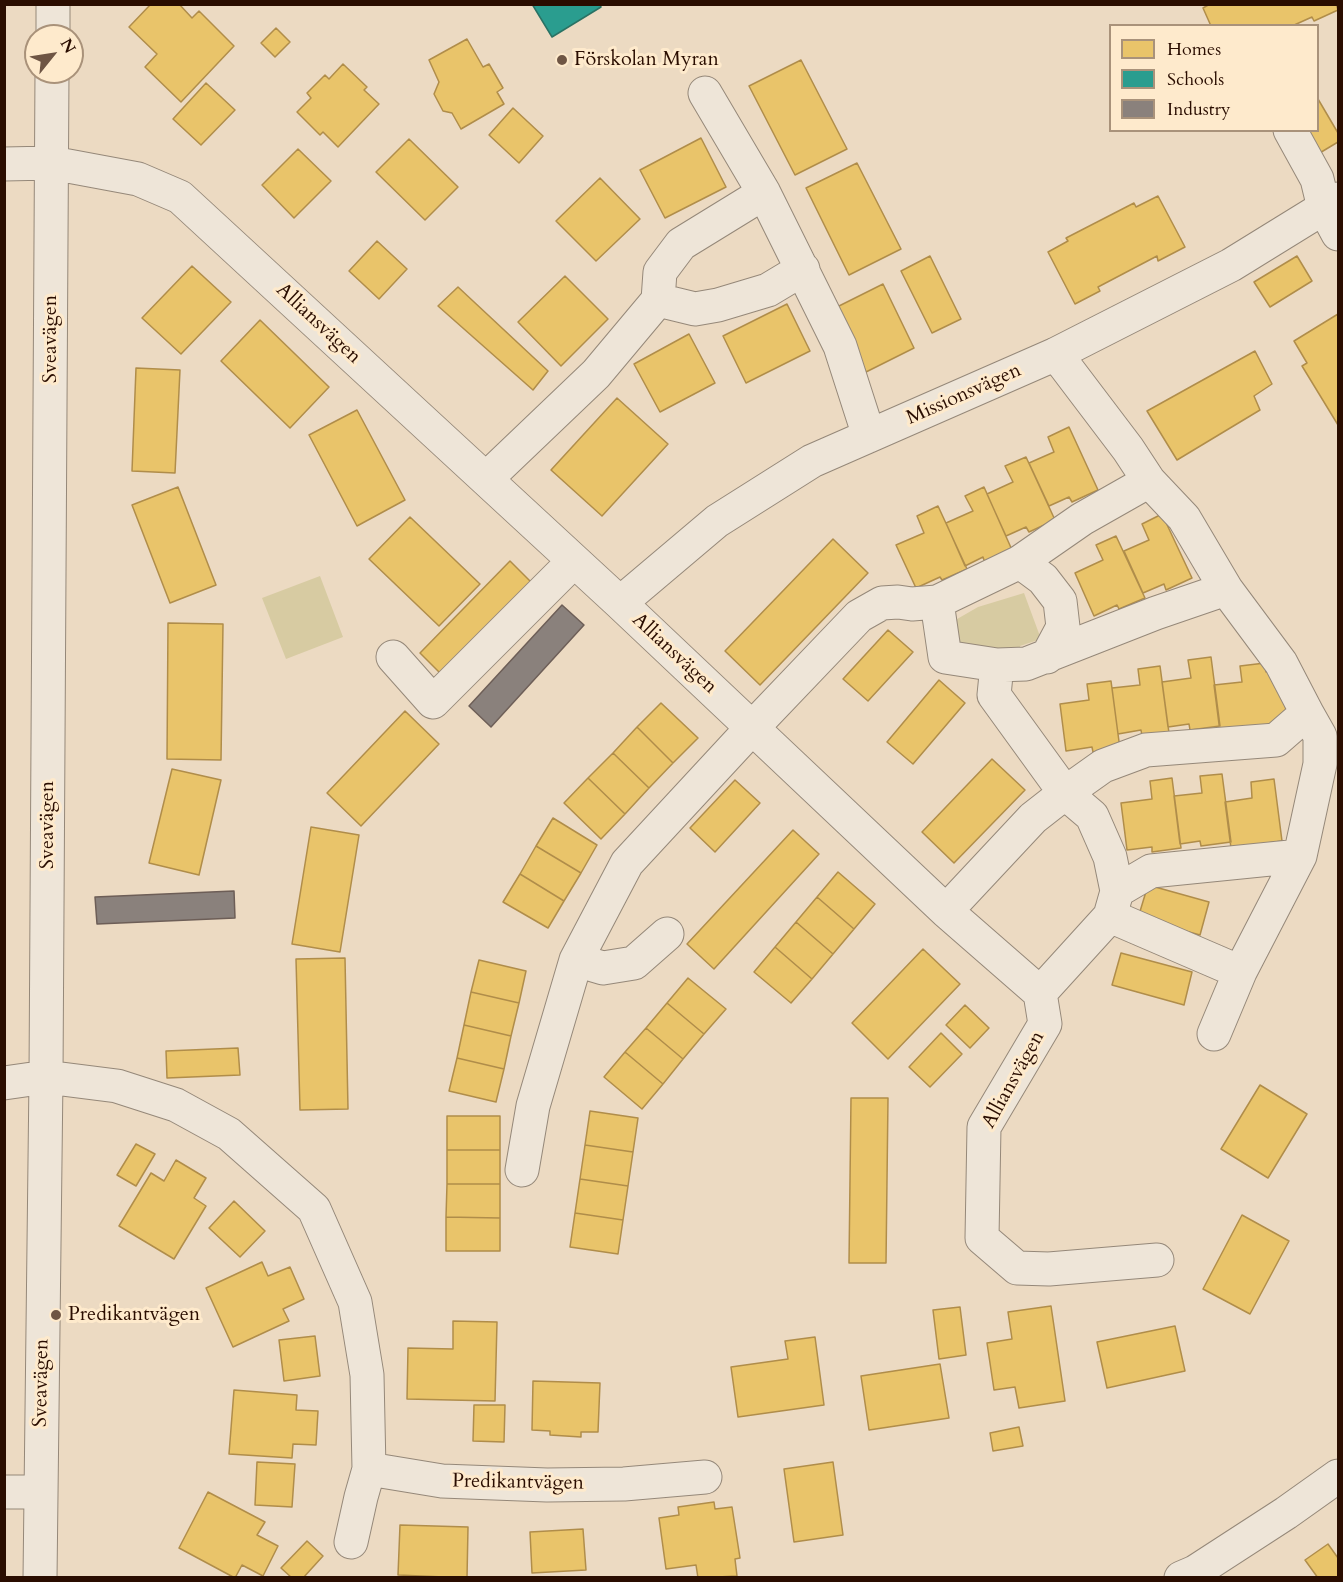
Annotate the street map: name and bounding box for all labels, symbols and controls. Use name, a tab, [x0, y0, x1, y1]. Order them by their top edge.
north arrow	[24, 24, 84, 84]
legend	[1109, 24, 1319, 132]
text: N	[55, 34, 81, 58]
text: Homes	[1167, 37, 1221, 62]
place label: Förskolan Myran	[574, 48, 719, 72]
marker: Förskolan Myran	[555, 53, 569, 67]
text: Schools	[1167, 67, 1224, 92]
text: Industry	[1167, 97, 1231, 122]
street label: Alliansvägen	[271, 279, 365, 369]
street label: Sveavägen	[39, 295, 63, 383]
street label: Missionsvägen	[903, 359, 1025, 431]
street label: Alliansvägen	[627, 609, 721, 699]
street label: Sveavägen	[36, 781, 60, 869]
street label: Alliansvägen	[977, 1027, 1051, 1133]
place label: Predikantvägen	[68, 1303, 200, 1327]
marker: Predikantvägen	[49, 1308, 63, 1322]
street label: Sveavägen	[29, 1339, 55, 1427]
street label: Predikantvägen	[452, 1470, 584, 1496]

